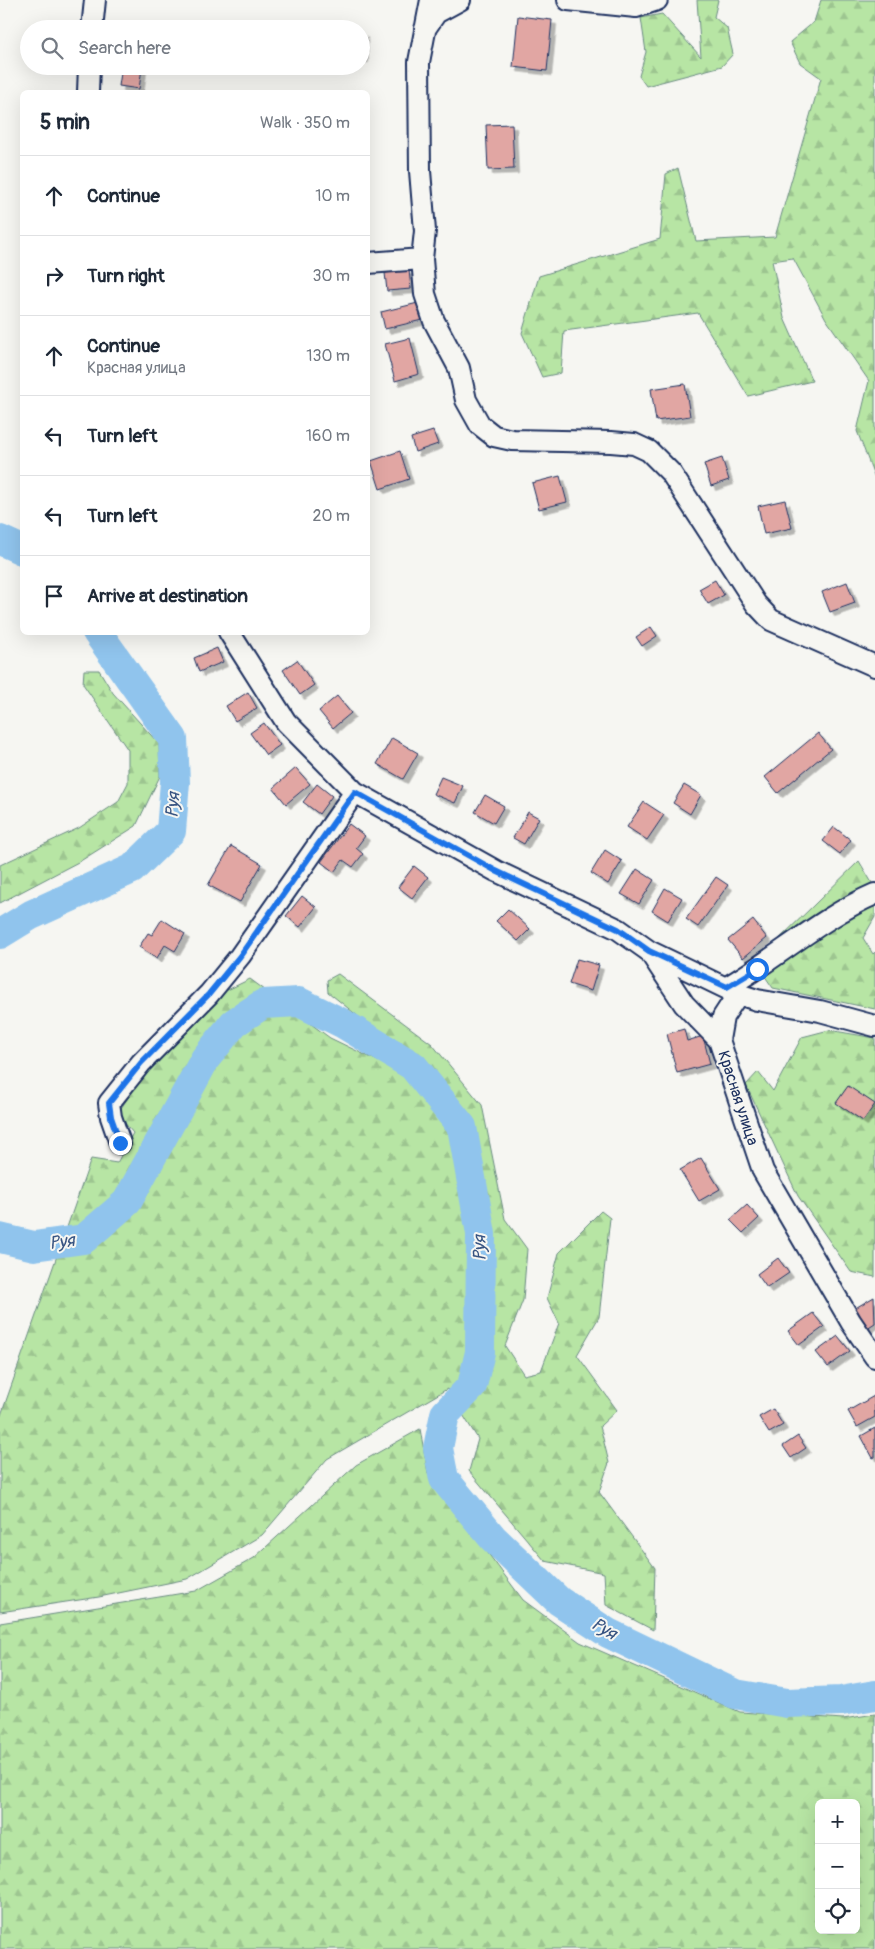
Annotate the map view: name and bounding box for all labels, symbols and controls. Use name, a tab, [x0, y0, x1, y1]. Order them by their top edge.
search box	[20, 20, 370, 75]
icon: search	[38, 34, 66, 62]
text: Search here	[78, 36, 171, 60]
text: 5 min	[40, 109, 90, 136]
text: Walk · 350 m	[260, 113, 350, 133]
icon: ahead	[40, 182, 68, 210]
text: Continue	[87, 184, 160, 208]
text: 10 m	[315, 186, 350, 206]
icon: right	[40, 262, 68, 290]
text: Turn right	[87, 264, 165, 288]
text: 30 m	[312, 266, 350, 286]
text: Continue	[87, 334, 160, 358]
icon: ahead	[40, 342, 68, 370]
text: 130 m	[306, 346, 350, 366]
text: Красная улица	[87, 358, 186, 378]
icon: left	[40, 422, 68, 450]
text: Turn left	[87, 424, 157, 448]
text: 160 m	[306, 426, 350, 446]
icon: left	[40, 502, 68, 530]
text: Turn left	[87, 504, 157, 528]
text: 20 m	[312, 506, 350, 526]
icon: arrive	[40, 582, 68, 610]
text: Arrive at destination	[87, 584, 248, 608]
water label: Руя	[160, 790, 186, 819]
route start	[746, 958, 769, 981]
street label: Красная улица	[713, 1048, 763, 1148]
route end	[109, 1132, 132, 1155]
water label: Руя	[48, 1229, 78, 1255]
water label: Руя	[468, 1234, 492, 1261]
water label: Руя	[587, 1613, 622, 1646]
map controls	[815, 1799, 860, 1934]
button: +	[815, 1799, 860, 1844]
button: −	[815, 1844, 860, 1889]
button: locate	[815, 1889, 860, 1934]

